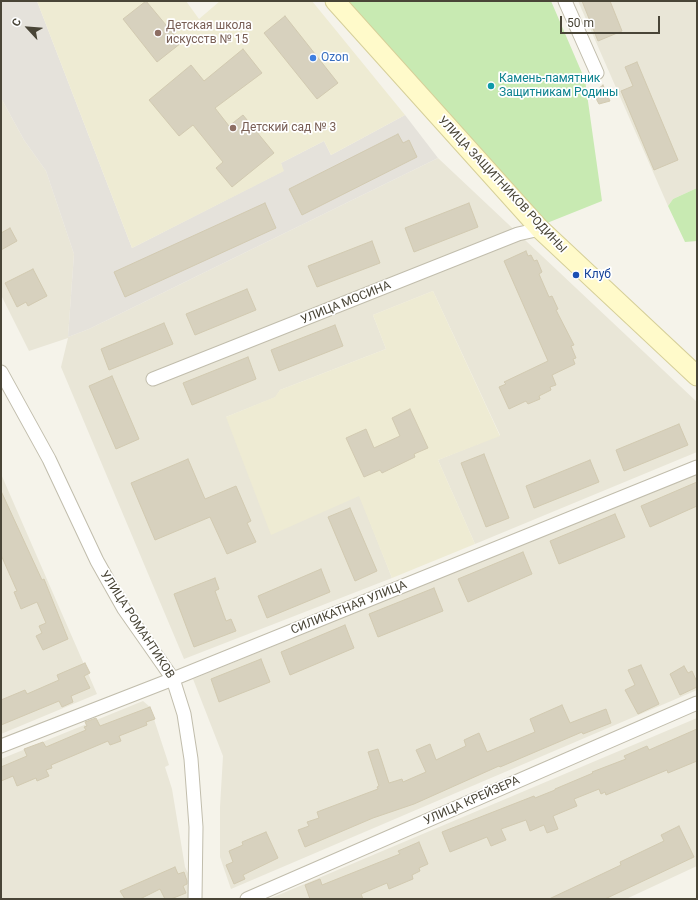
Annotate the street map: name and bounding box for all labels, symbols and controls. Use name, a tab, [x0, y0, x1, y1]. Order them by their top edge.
north arrow	[8, 8, 48, 48]
scale bar	[562, 8, 662, 34]
text: С	[9, 16, 24, 29]
text: 50 m	[567, 16, 594, 30]
place label: Детская школа искусств № 15	[166, 19, 252, 47]
marker: Детская школа искусств № 15	[153, 28, 163, 38]
place label: Ozon	[321, 51, 349, 65]
marker: Ozon	[308, 53, 318, 63]
place label: Камень-памятник Защитникам Родины	[499, 72, 618, 100]
marker: Камень-памятник Защитникам Родины	[486, 81, 496, 91]
street label: УЛИЦА ЗАЩИТНИКОВ РОДИНЫ	[435, 114, 569, 256]
place label: Детский сад № 3	[241, 121, 336, 135]
marker: Детский сад № 3	[228, 123, 238, 133]
place label: Клуб	[584, 268, 611, 282]
marker: Клуб	[571, 270, 581, 280]
street label: УЛИЦА МОСИНА	[299, 278, 393, 328]
street label: УЛИЦА РОМАНТИКОВ	[97, 568, 177, 682]
street label: СИЛИКАТНАЯ УЛИЦА	[289, 578, 409, 638]
street label: УЛИЦА КРЕЙЗЕРА	[422, 773, 522, 829]

